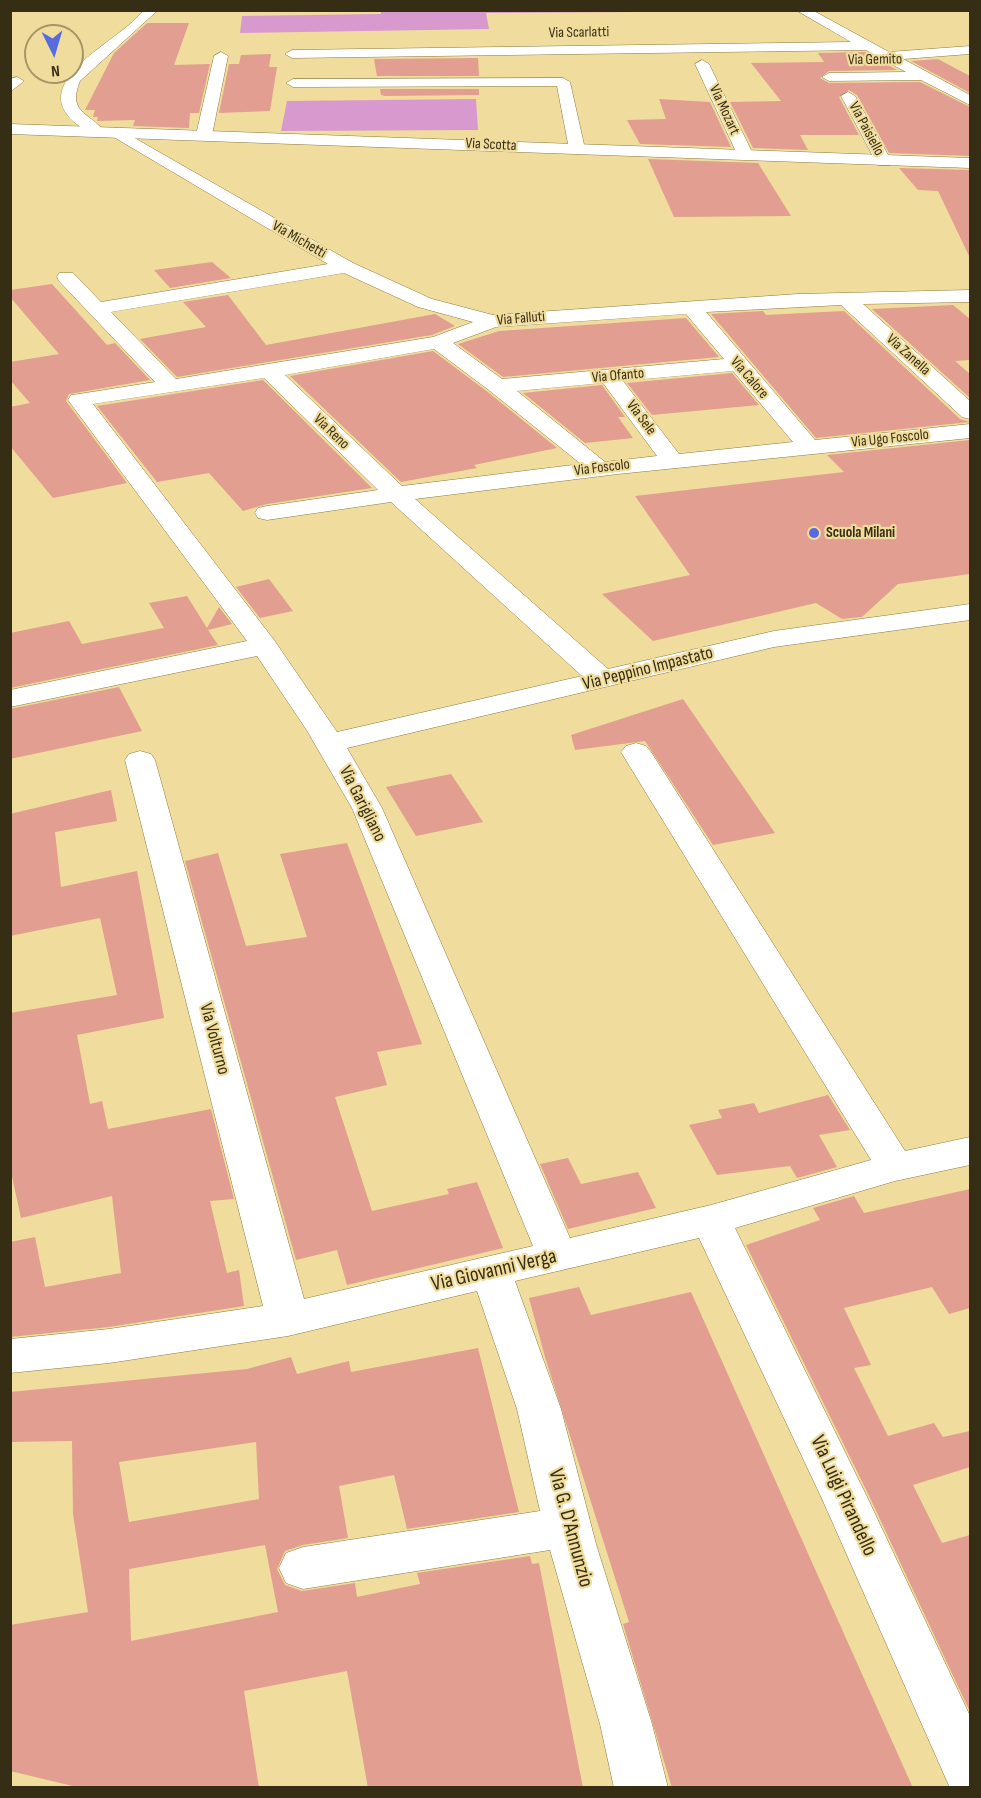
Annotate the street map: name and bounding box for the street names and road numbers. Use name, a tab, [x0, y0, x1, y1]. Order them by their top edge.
street label: Via Scarlatti	[549, 23, 609, 43]
street label: Via Gemito	[848, 51, 902, 69]
street label: Via Mozart	[705, 82, 743, 138]
street label: Via Paisiello	[844, 99, 888, 159]
street label: Via Scotta	[465, 135, 517, 155]
street label: Via Michetti	[269, 217, 329, 263]
street label: Via Falluti	[496, 308, 546, 330]
street label: Via Zanella	[882, 330, 934, 380]
street label: Via Calore	[726, 353, 772, 403]
street label: Via Ofanto	[591, 365, 645, 387]
street label: Via Sele	[622, 397, 660, 439]
street label: Via Reno	[309, 411, 353, 453]
street label: Via Ugo Foscolo	[850, 426, 930, 452]
street label: Via Foscolo	[573, 456, 631, 480]
street label: Via Peppino Impastato	[581, 642, 715, 696]
street label: Via Garigliano	[334, 763, 390, 845]
street label: Via Volturno	[194, 1001, 234, 1077]
street label: Via Giovanni Verga	[429, 1244, 559, 1298]
street label: Via Luigi Pirandello	[804, 1432, 882, 1560]
street label: Via G. D'Annunzio	[542, 1466, 598, 1590]

